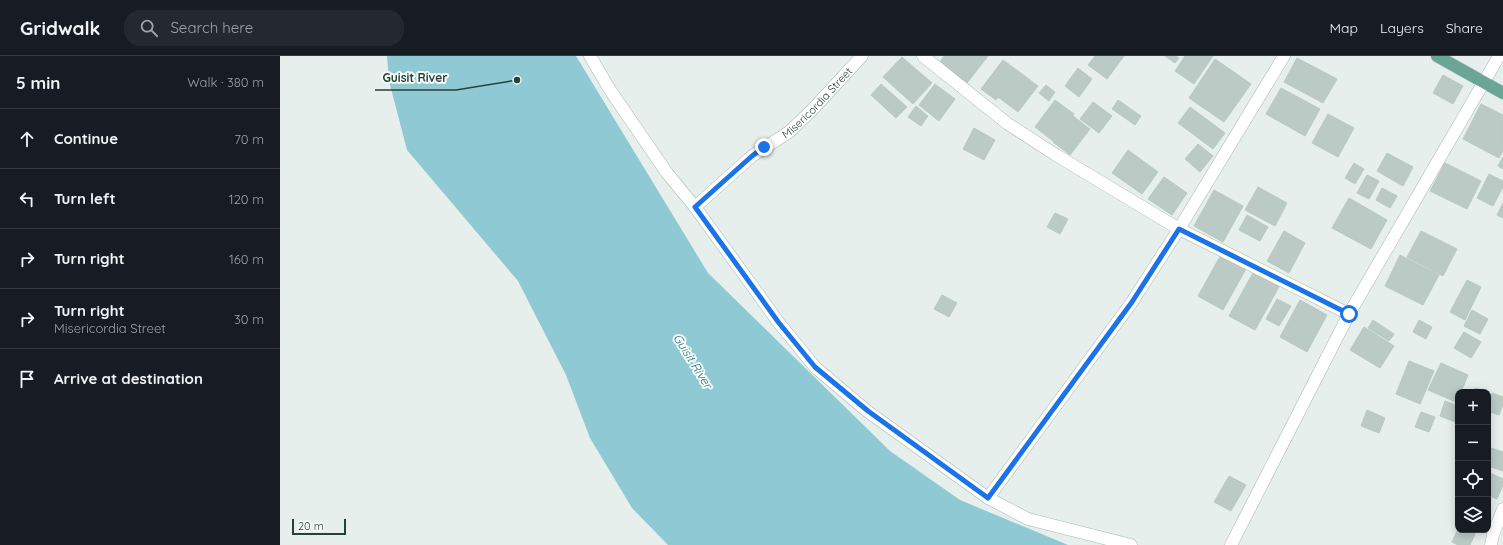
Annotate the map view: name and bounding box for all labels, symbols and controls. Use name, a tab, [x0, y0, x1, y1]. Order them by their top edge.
search box	[124, 10, 404, 46]
text: Gridwalk	[20, 16, 100, 40]
icon: search	[138, 17, 160, 39]
text: Search here	[170, 18, 253, 37]
text: Map	[1329, 19, 1358, 37]
text: Layers	[1380, 19, 1424, 37]
text: Share	[1446, 19, 1483, 37]
street label: Misericordia Street	[779, 64, 855, 142]
callout: Guisit River	[375, 66, 456, 90]
text: Guisit River	[382, 70, 448, 85]
text: 5 min	[16, 72, 60, 93]
text: Walk · 380 m	[187, 74, 264, 90]
icon: ahead	[16, 128, 38, 150]
text: Continue	[54, 129, 118, 148]
text: 70 m	[234, 131, 264, 147]
route end	[755, 138, 773, 156]
icon: left	[16, 188, 38, 210]
text: Turn left	[54, 189, 116, 208]
text: 120 m	[229, 191, 264, 207]
icon: right	[16, 248, 38, 270]
text: Turn right	[54, 249, 125, 268]
text: 160 m	[229, 251, 264, 267]
text: Turn right	[54, 301, 125, 320]
route start	[1340, 305, 1358, 323]
icon: right	[16, 308, 38, 330]
text: 30 m	[234, 311, 264, 327]
text: Misericordia Street	[54, 320, 166, 336]
water label: Guisit River	[670, 331, 716, 392]
icon: arrive	[16, 368, 38, 390]
text: Arrive at destination	[54, 369, 203, 388]
map controls	[1455, 389, 1491, 533]
button: +	[1455, 389, 1491, 425]
button: −	[1455, 425, 1491, 461]
button: locate	[1455, 461, 1491, 497]
button: layers	[1455, 497, 1491, 533]
scale bar	[292, 517, 346, 536]
text: 20 m	[298, 519, 324, 533]

